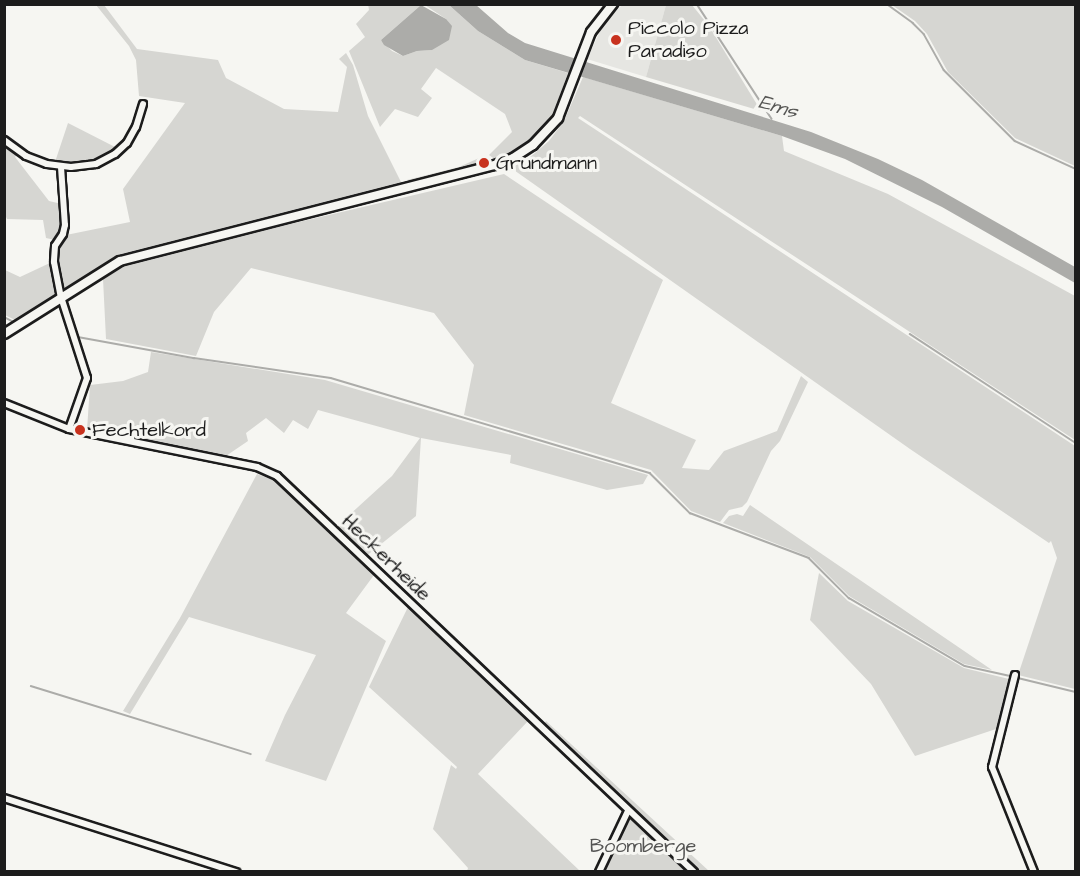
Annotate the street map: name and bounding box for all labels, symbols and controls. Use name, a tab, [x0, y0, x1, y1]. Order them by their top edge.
place label: Piccolo Pizza Paradiso	[628, 16, 749, 63]
marker: Piccolo Pizza Paradiso	[609, 33, 623, 47]
water label: Ems	[756, 89, 800, 125]
place label: Grundmann	[496, 151, 597, 175]
marker: Grundmann	[477, 156, 491, 170]
place label: Fechtelkord	[92, 418, 206, 442]
marker: Fechtelkord	[73, 423, 87, 437]
street label: Heckerheide	[336, 510, 436, 606]
park label: Boomberge	[590, 834, 696, 858]

